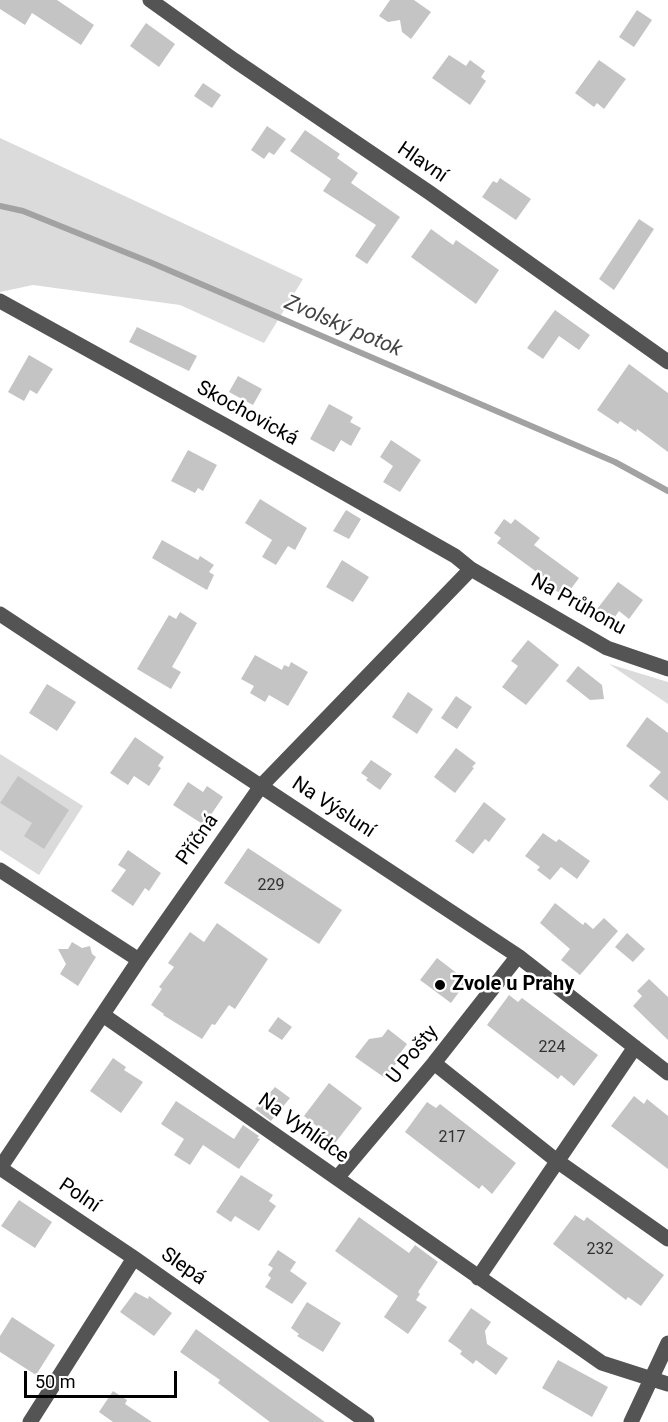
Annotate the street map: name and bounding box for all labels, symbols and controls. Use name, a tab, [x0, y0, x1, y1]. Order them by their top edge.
street label: Hlavní	[392, 138, 452, 188]
water label: Zvolský potok	[280, 291, 406, 363]
street label: Skochovická	[192, 376, 302, 452]
street label: Na Průhonu	[526, 569, 630, 641]
street label: Na Výsluní	[287, 772, 379, 844]
street label: Příčná	[172, 810, 224, 870]
house number: 229	[258, 876, 284, 896]
place label: Zvole u Prahy	[452, 973, 574, 997]
marker: Zvole u Prahy	[433, 978, 447, 992]
street label: U Pošty	[382, 1021, 444, 1089]
house number: 224	[539, 1038, 565, 1058]
street label: Na Vyhlídce	[253, 1089, 353, 1169]
house number: 217	[439, 1128, 465, 1148]
street label: Polní	[54, 1174, 104, 1218]
house number: 232	[587, 1240, 613, 1260]
street label: Slepá	[156, 1243, 210, 1291]
scale bar	[27, 1359, 180, 1397]
text: 50 m	[35, 1371, 75, 1392]

